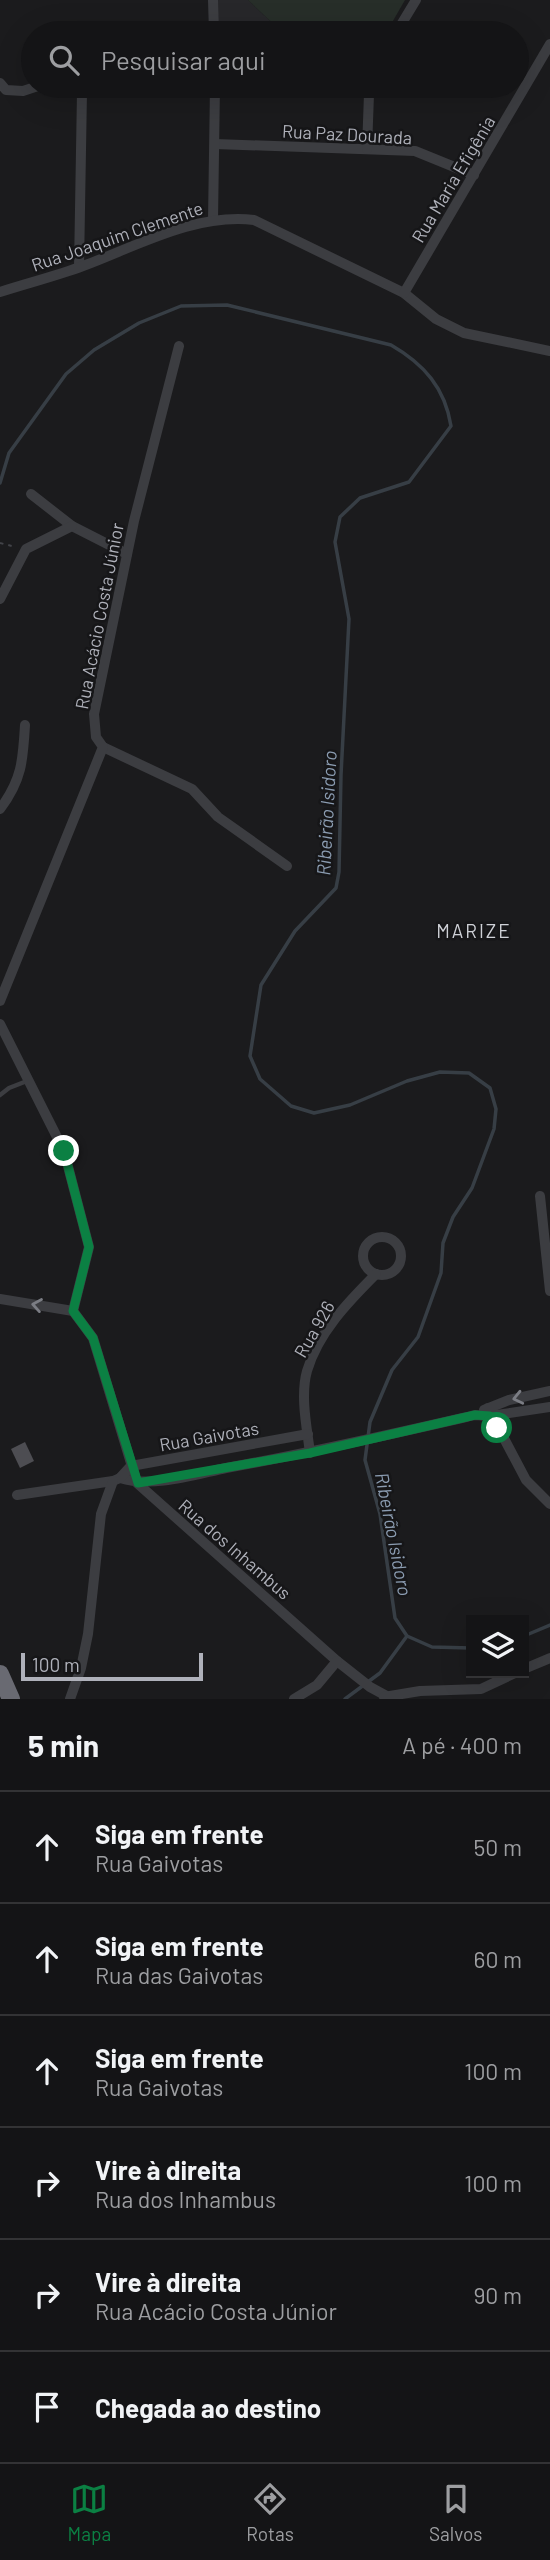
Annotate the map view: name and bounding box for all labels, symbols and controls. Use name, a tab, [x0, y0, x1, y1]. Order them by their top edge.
search box	[21, 21, 529, 98]
icon: search	[45, 41, 83, 79]
text: Pesquisar aqui	[101, 44, 266, 75]
street label: Rua Maria Efigênia	[406, 112, 500, 246]
street label: Rua Paz Dourada	[281, 120, 413, 148]
street label: Rua Joaquim Clemente	[28, 196, 206, 276]
street label: Rua Acácio Costa Júnior	[70, 521, 128, 711]
water label: Ribeirão Isidoro	[311, 750, 341, 876]
district label: MARIZE	[436, 919, 512, 942]
route end	[48, 1135, 79, 1166]
street label: Rua 926	[289, 1297, 339, 1361]
one-way arrow	[31, 1298, 43, 1313]
one-way arrow	[513, 1390, 525, 1404]
route start	[481, 1412, 512, 1443]
street label: Rua Gaivotas	[158, 1416, 260, 1456]
water label: Ribeirão Isidoro	[371, 1470, 417, 1598]
street label: Rua dos Inhambus	[174, 1494, 296, 1604]
map controls	[466, 1615, 529, 1678]
button: layers	[466, 1615, 529, 1678]
scale bar	[21, 1650, 203, 1682]
text: 100 m	[32, 1653, 80, 1676]
text: 5 min	[28, 1727, 99, 1763]
text: A pé · 400 m	[402, 1731, 522, 1759]
text: Siga em frente	[95, 1818, 264, 1849]
icon: ahead	[28, 1828, 66, 1866]
text: 50 m	[474, 1833, 522, 1861]
text: Rua Gaivotas	[95, 1849, 223, 1877]
text: Siga em frente	[95, 1930, 264, 1961]
icon: ahead	[28, 1940, 66, 1978]
text: 60 m	[474, 1945, 522, 1973]
text: Rua das Gaivotas	[95, 1961, 263, 1989]
text: Siga em frente	[95, 2042, 264, 2073]
icon: ahead	[28, 2052, 66, 2090]
text: 100 m	[464, 2057, 522, 2085]
text: Rua Gaivotas	[95, 2073, 223, 2101]
text: Vire à direita	[95, 2154, 241, 2185]
icon: right	[28, 2164, 66, 2202]
text: 100 m	[464, 2169, 522, 2197]
text: Rua dos Inhambus	[95, 2185, 276, 2213]
text: Vire à direita	[95, 2266, 241, 2297]
icon: right	[28, 2276, 66, 2314]
text: 90 m	[473, 2281, 522, 2309]
text: Rua Acácio Costa Júnior	[95, 2297, 337, 2325]
icon: arrive	[28, 2388, 66, 2426]
text: Chegada ao destino	[95, 2392, 321, 2423]
tab: Mapa	[68, 2480, 111, 2545]
tab: Rotas	[246, 2480, 294, 2545]
tab: Salvos	[429, 2480, 482, 2545]

